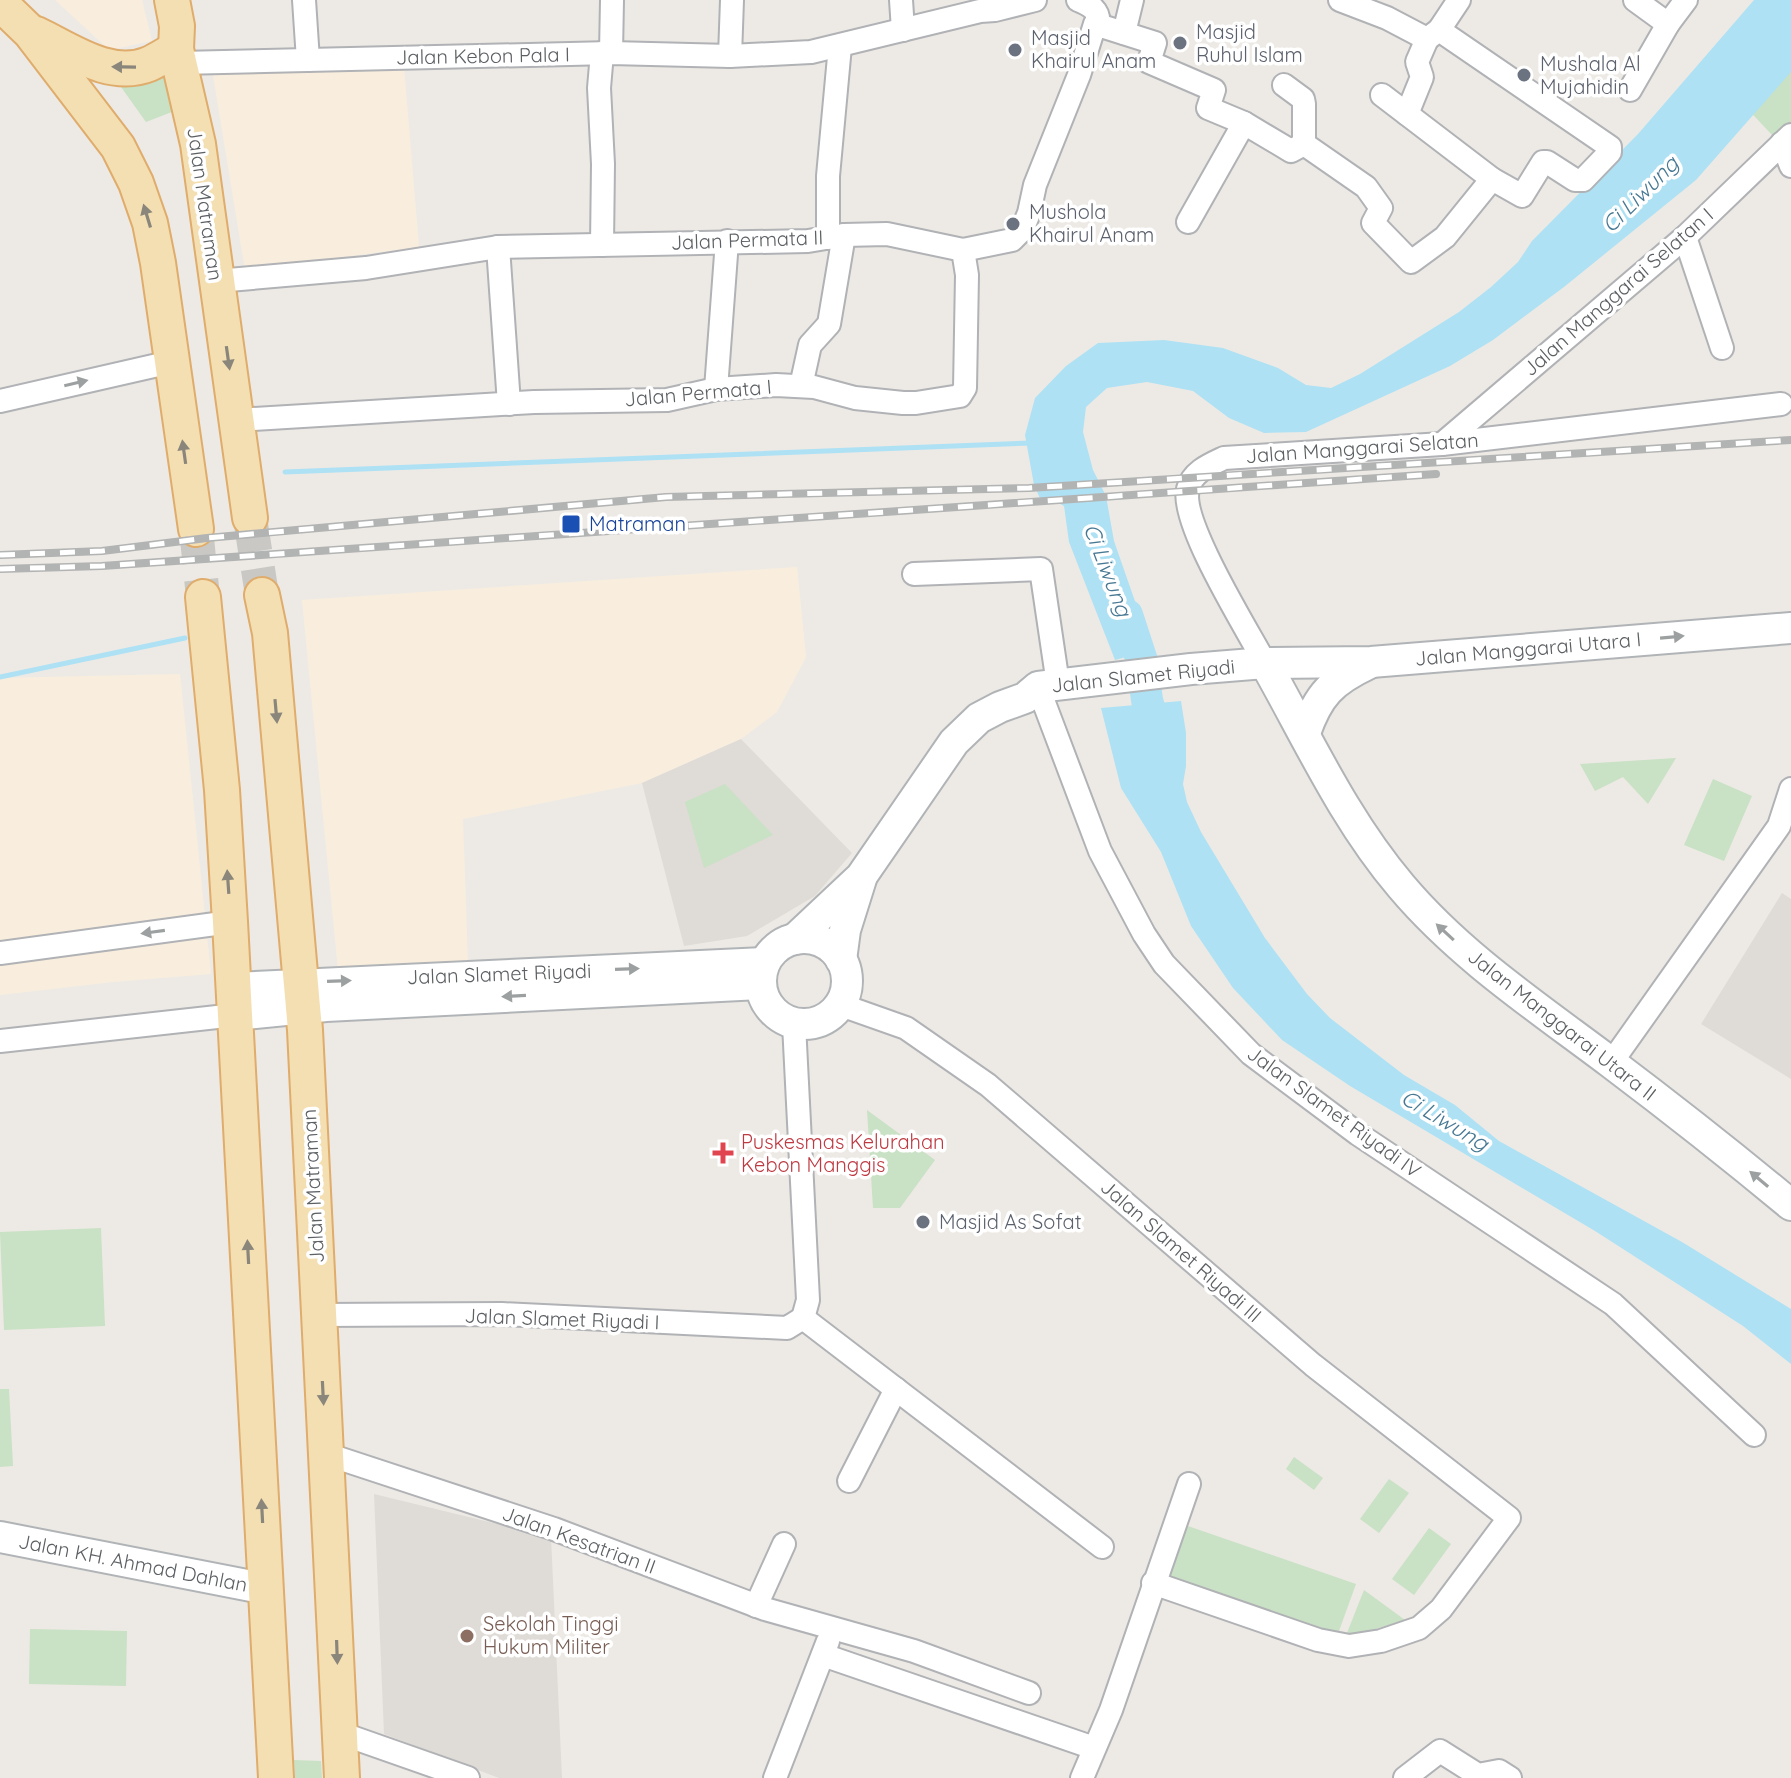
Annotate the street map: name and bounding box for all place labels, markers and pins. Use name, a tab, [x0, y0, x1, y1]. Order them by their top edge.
place label: Masjid Ruhul Islam	[1196, 19, 1303, 67]
place label: Masjid Khairul Anam	[1031, 25, 1156, 73]
marker: Masjid Ruhul Islam	[1171, 34, 1189, 52]
marker: Masjid Khairul Anam	[1006, 41, 1024, 59]
place label: Mushala Al Mujahidin	[1540, 51, 1641, 99]
marker: Mushala Al Mujahidin	[1515, 66, 1533, 84]
place label: Mushola Khairul Anam	[1029, 199, 1154, 247]
marker: Mushola Khairul Anam	[1004, 215, 1022, 233]
place label: Matraman	[589, 511, 686, 536]
marker: Matraman	[560, 513, 582, 535]
place label: Puskesmas Kelurahan Kebon Manggis	[741, 1129, 945, 1177]
marker: Puskesmas Kelurahan Kebon Manggis	[712, 1142, 734, 1164]
place label: Masjid As Sofat	[939, 1209, 1082, 1234]
marker: Masjid As Sofat	[914, 1213, 932, 1231]
place label: Sekolah Tinggi Hukum Militer	[483, 1611, 619, 1659]
marker: Sekolah Tinggi Hukum Militer	[458, 1627, 476, 1645]

